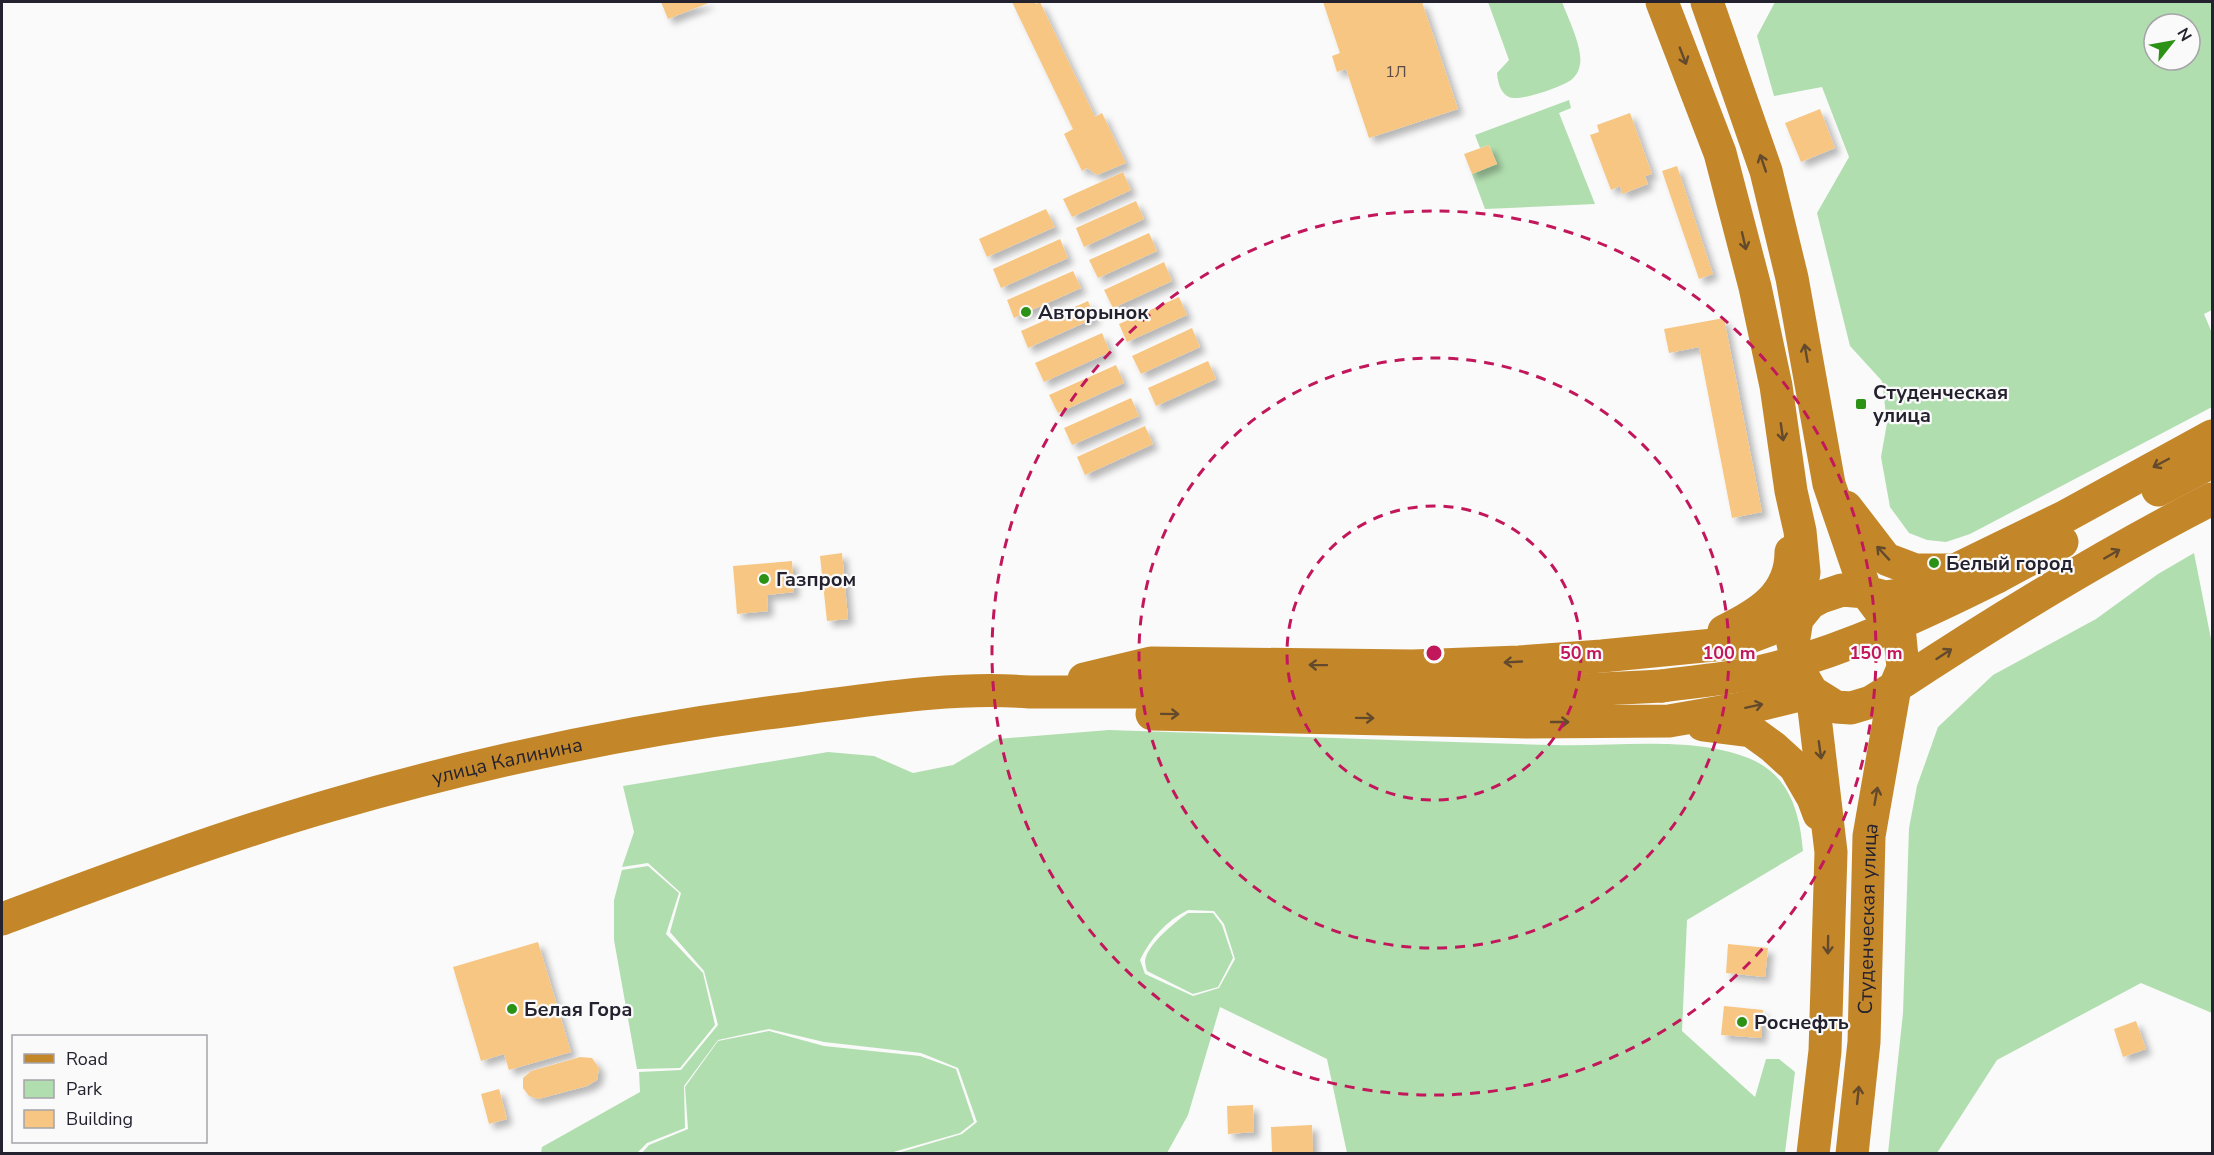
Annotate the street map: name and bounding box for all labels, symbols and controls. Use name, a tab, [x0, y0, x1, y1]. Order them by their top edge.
north arrow	[2142, 12, 2202, 72]
text: N	[2171, 24, 2197, 46]
one-way arrow	[1679, 46, 1690, 65]
house number: 1Л	[1385, 61, 1407, 83]
one-way arrow	[1757, 154, 1768, 173]
one-way arrow	[1739, 231, 1750, 250]
place label: Авторынок	[1038, 299, 1149, 326]
marker: Авторынок	[1019, 305, 1033, 319]
one-way arrow	[1800, 344, 1811, 363]
place label: Студенческая улица	[1873, 379, 2008, 429]
marker: Студенческая улица	[1854, 397, 1868, 411]
one-way arrow	[1777, 422, 1788, 442]
one-way arrow	[2153, 457, 2170, 469]
one-way arrow	[1876, 546, 1890, 561]
one-way arrow	[2102, 548, 2120, 559]
place label: Белый город	[1946, 550, 2073, 577]
marker: Белый город	[1927, 556, 1941, 570]
place label: Газпром	[776, 566, 856, 593]
marker: Газпром	[757, 572, 771, 586]
text: 50 m	[1560, 641, 1602, 665]
text: 100 m	[1702, 641, 1756, 665]
text: 150 m	[1849, 641, 1903, 665]
centre of rings	[1424, 643, 1444, 663]
one-way arrow	[1936, 648, 1953, 661]
one-way arrow	[1503, 657, 1523, 668]
one-way arrow	[1308, 659, 1328, 671]
one-way arrow	[1744, 700, 1763, 711]
one-way arrow	[1160, 709, 1180, 720]
one-way arrow	[1355, 713, 1375, 724]
one-way arrow	[1550, 716, 1570, 728]
street label: улица Калинина	[429, 731, 585, 791]
one-way arrow	[1814, 740, 1825, 760]
one-way arrow	[1871, 787, 1882, 807]
street label: Студенческая улица	[1852, 821, 1885, 1015]
one-way arrow	[1822, 934, 1834, 954]
place label: Белая Гора	[524, 996, 632, 1023]
marker: Белая Гора	[505, 1002, 519, 1016]
place label: Роснефть	[1754, 1009, 1849, 1036]
marker: Роснефть	[1735, 1015, 1749, 1029]
legend	[12, 1035, 207, 1143]
text: Road	[66, 1047, 108, 1071]
text: Park	[66, 1077, 103, 1101]
one-way arrow	[1853, 1086, 1864, 1106]
text: Building	[66, 1107, 133, 1131]

